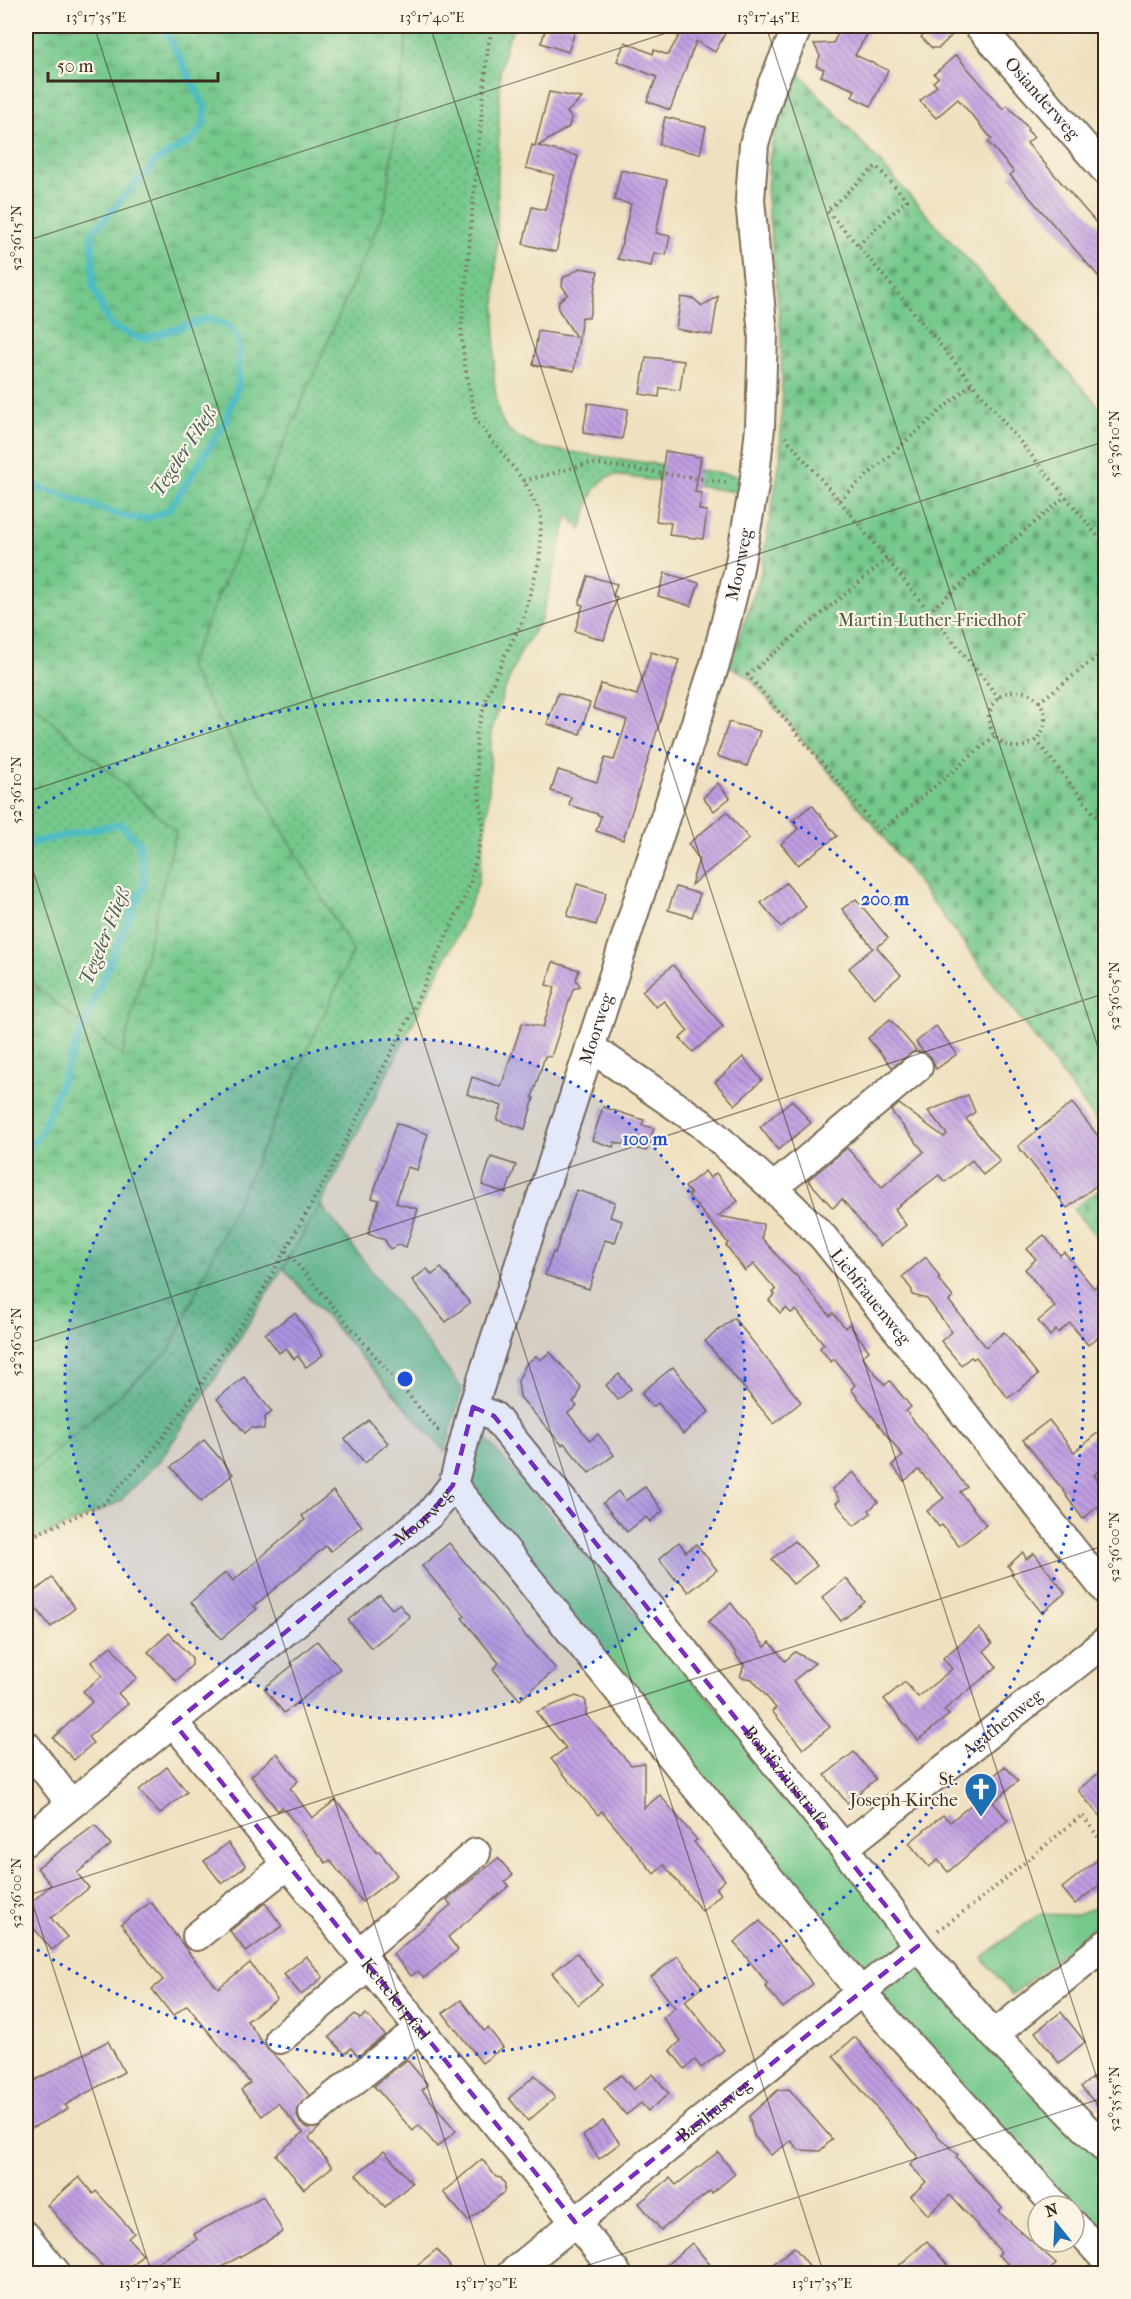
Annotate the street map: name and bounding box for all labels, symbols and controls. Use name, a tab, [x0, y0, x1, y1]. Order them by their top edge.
text: 13°17'35"E	[66, 8, 126, 26]
text: 13°17'40"E	[400, 8, 464, 26]
text: 13°17'45"E	[737, 8, 799, 26]
scale bar	[48, 45, 218, 83]
street label: Osianderweg	[1000, 53, 1084, 144]
text: 50 m	[57, 56, 94, 77]
text: 52°36'15"N	[7, 204, 25, 271]
water label: Tegeler Fließ	[146, 401, 222, 501]
text: 52°36'10"N	[1105, 409, 1123, 478]
street label: Moorweg	[721, 526, 757, 603]
park label: Martin-Luther-Friedhof	[838, 610, 1026, 631]
text: 52°36'10"N	[7, 755, 25, 824]
water label: Tegeler Fließ	[74, 883, 135, 988]
text: 200 m	[861, 889, 910, 910]
text: 52°36'05"N	[1105, 961, 1123, 1031]
street label: Moorweg	[575, 990, 618, 1067]
text: 100 m	[622, 1129, 669, 1150]
street label: Liebfrauenweg	[826, 1245, 915, 1350]
text: 52°36'05"N	[7, 1307, 25, 1377]
centre of rings	[395, 1369, 415, 1389]
street label: Moorweg	[390, 1484, 458, 1550]
text: 52°36'00"N	[1105, 1511, 1123, 1582]
street label: Agathenweg	[958, 1685, 1048, 1762]
street label: Bonifaziusstraße	[738, 1722, 836, 1835]
place label: St. Joseph-Kirche	[848, 1769, 958, 1811]
church icon: St. Joseph-Kirche	[963, 1771, 999, 1818]
text: 52°36'00"N	[7, 1857, 25, 1928]
street label: Kettelerpfad	[356, 1954, 435, 2045]
text: 52°35'55"N	[1105, 2066, 1123, 2132]
street label: Basiliusweg	[673, 2074, 757, 2147]
north arrow	[1026, 2194, 1086, 2254]
text: N	[1043, 2199, 1061, 2221]
text: 13°17'25"E	[119, 2274, 181, 2292]
text: 13°17'30"E	[455, 2274, 517, 2292]
text: 13°17'35"E	[792, 2274, 852, 2292]

